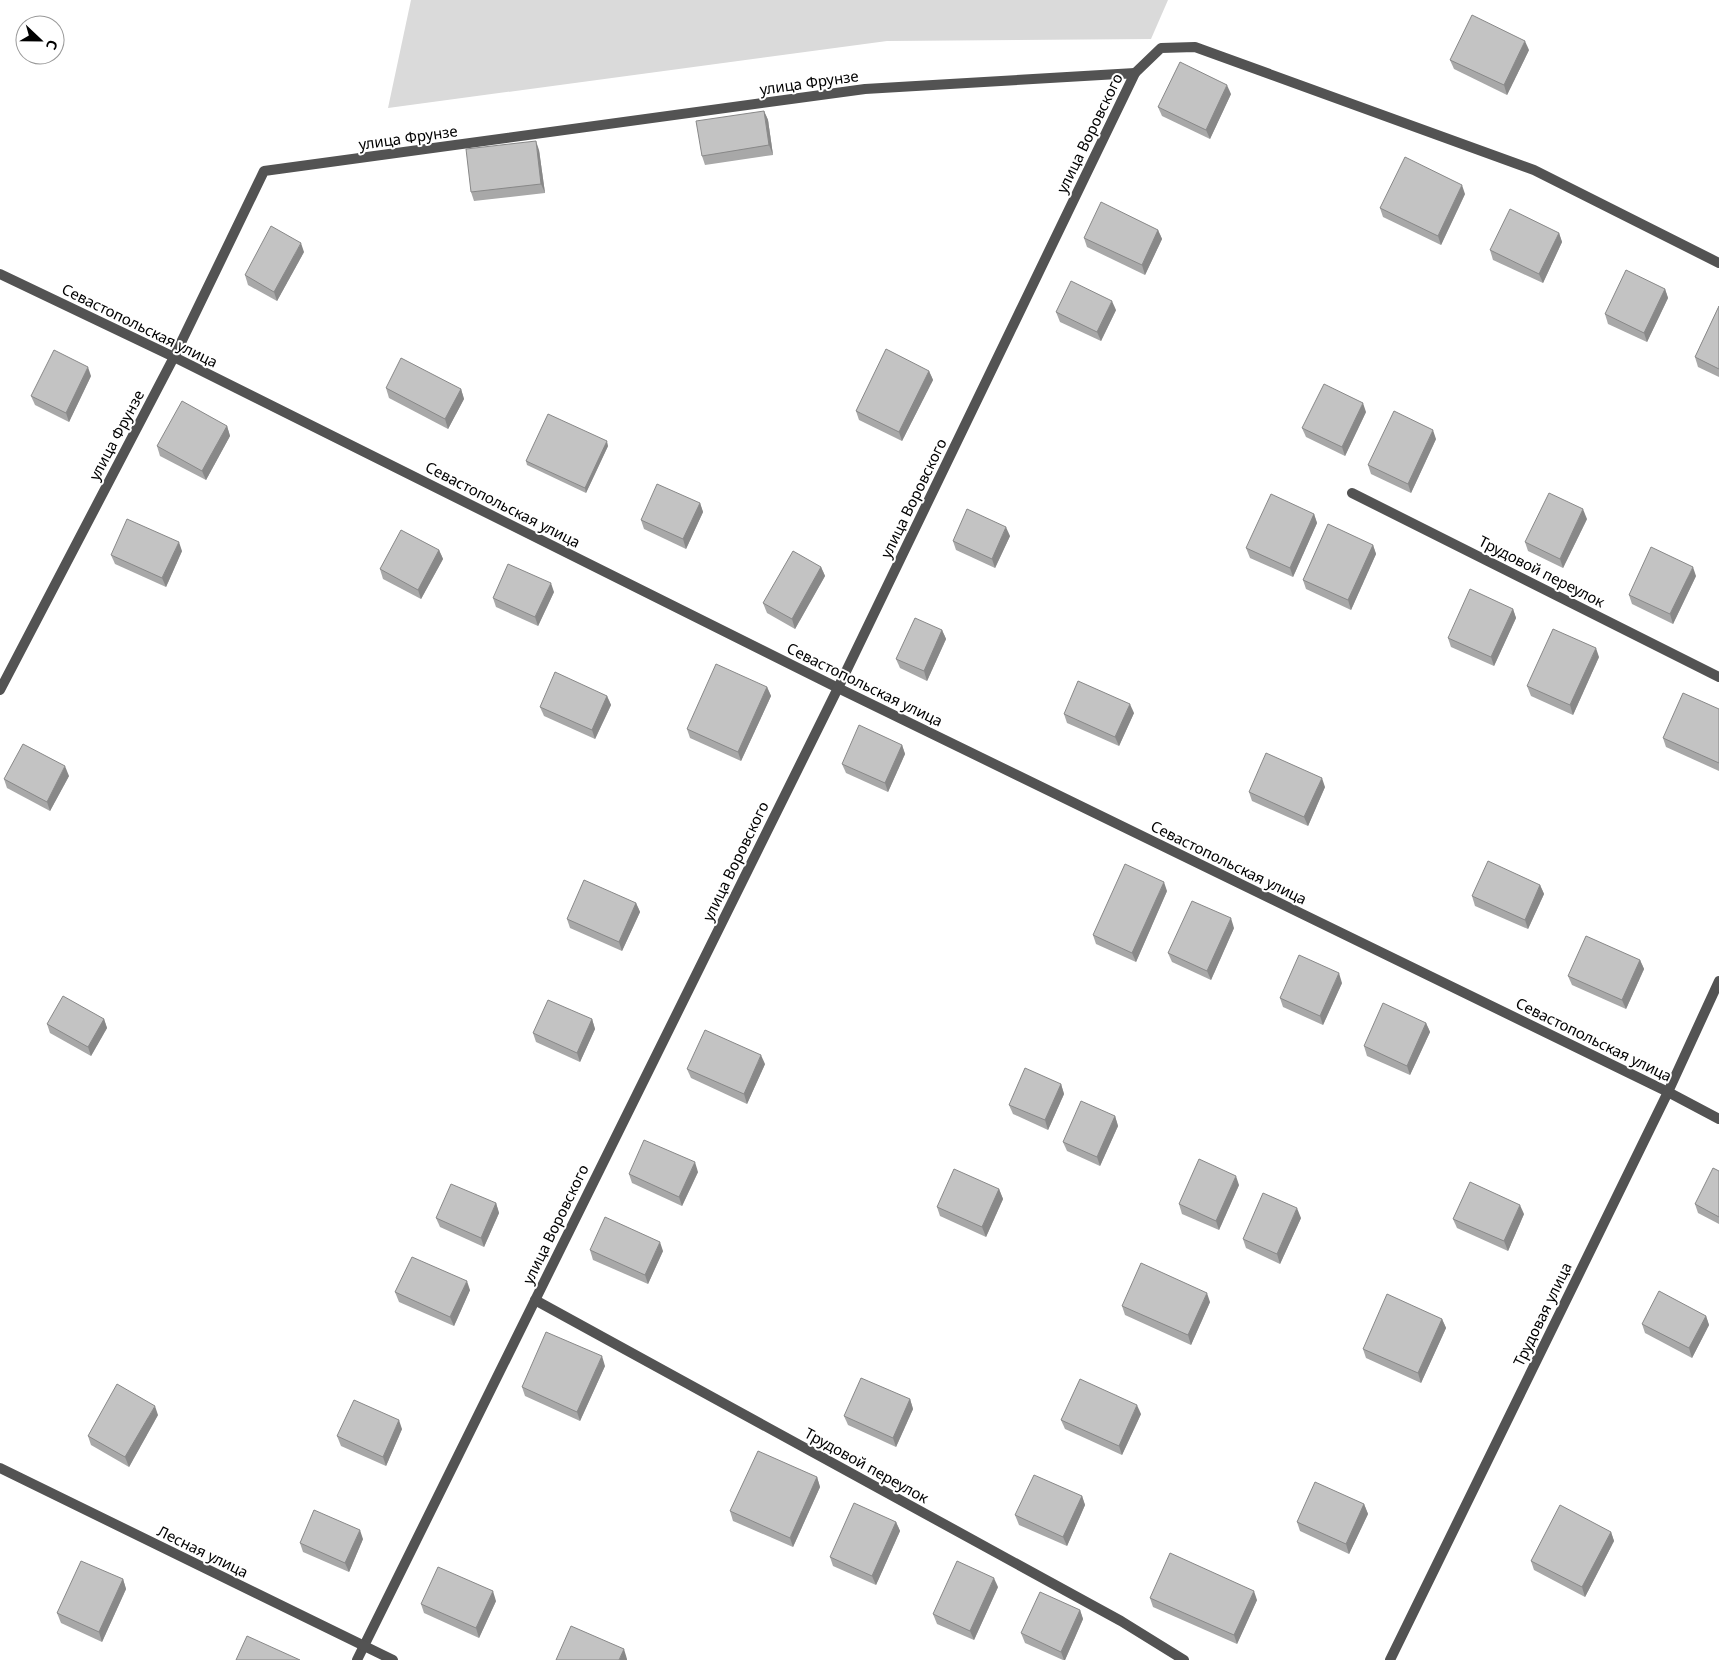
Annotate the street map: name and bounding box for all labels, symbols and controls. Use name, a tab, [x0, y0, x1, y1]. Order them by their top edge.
north arrow	[15, 15, 65, 65]
text: С	[42, 37, 63, 53]
street label: улица Фрунзе	[758, 65, 860, 99]
street label: улица Воровского	[1051, 70, 1127, 196]
street label: улица Фрунзе	[357, 120, 459, 154]
street label: Севастопольская улица	[59, 278, 221, 372]
street label: улица Фрунзе	[84, 386, 148, 484]
street label: улица Воровского	[875, 435, 951, 561]
street label: Севастопольская улица	[422, 456, 584, 552]
street label: Трудовой переулок	[1476, 531, 1608, 611]
street label: Севастопольская улица	[784, 637, 946, 731]
street label: улица Воровского	[697, 798, 773, 924]
street label: Севастопольская улица	[1148, 815, 1310, 909]
street label: Севастопольская улица	[1513, 992, 1675, 1086]
street label: улица Воровского	[517, 1161, 593, 1287]
street label: Трудовая улица	[1508, 1259, 1576, 1369]
street label: Трудовой переулок	[801, 1423, 933, 1507]
street label: Лесная улица	[154, 1520, 252, 1582]

